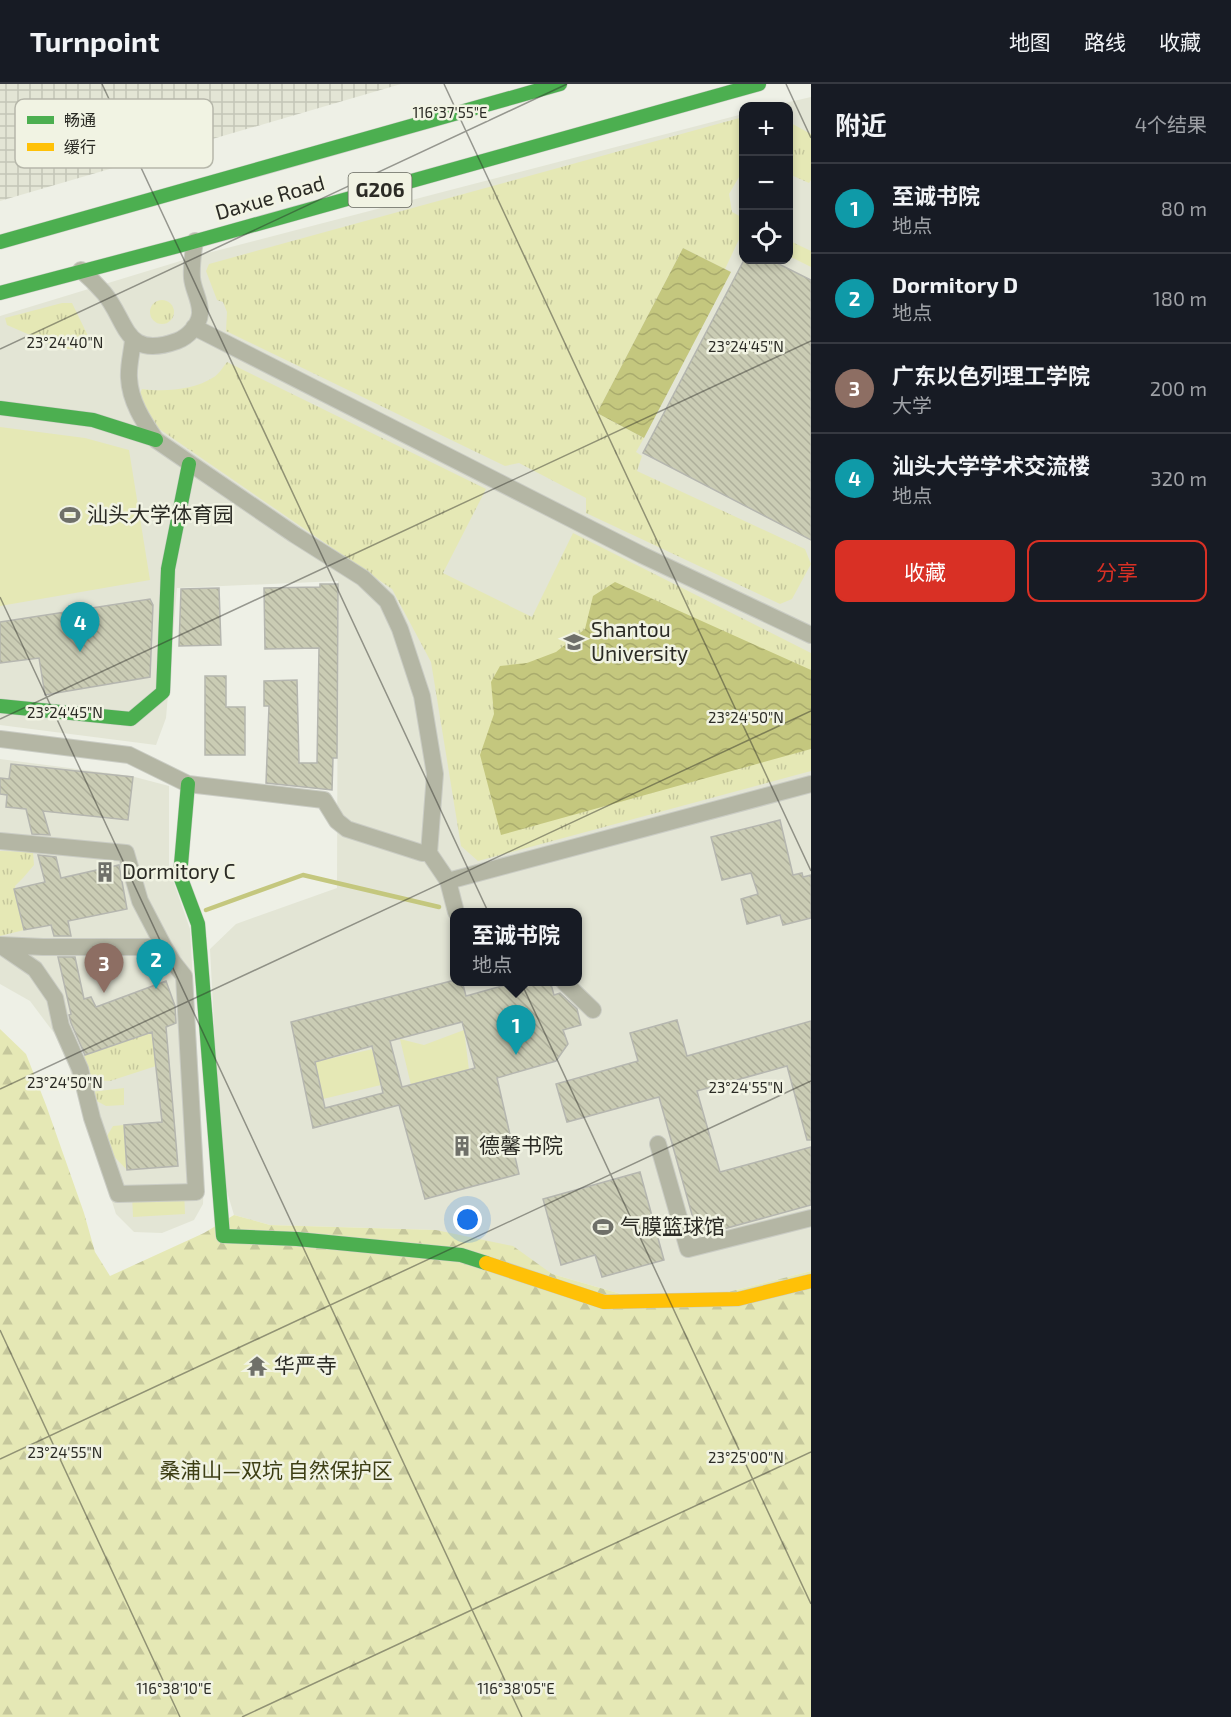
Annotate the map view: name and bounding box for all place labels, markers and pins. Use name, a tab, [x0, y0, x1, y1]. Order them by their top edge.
place label: 汕头大学体育园	[87, 501, 234, 526]
sports icon: 汕头大学体育园	[58, 503, 82, 527]
pin: 4	[60, 602, 100, 652]
place label: Shantou University	[591, 616, 688, 665]
school or university icon: Shantou University	[562, 630, 586, 654]
place label: Dormitory C	[122, 858, 236, 883]
building icon: Dormitory C	[93, 860, 117, 884]
pin: 2	[136, 940, 176, 989]
pin: 3	[84, 944, 124, 993]
pin: 1	[496, 1006, 536, 1055]
place label: 德馨书院	[479, 1132, 563, 1157]
building icon: 德馨书院	[450, 1134, 474, 1158]
place label: 气膜篮球馆	[620, 1213, 725, 1238]
sports icon: 气膜篮球馆	[591, 1215, 615, 1239]
place label: 华严寺	[274, 1352, 337, 1377]
temple icon: 华严寺	[245, 1354, 269, 1378]

